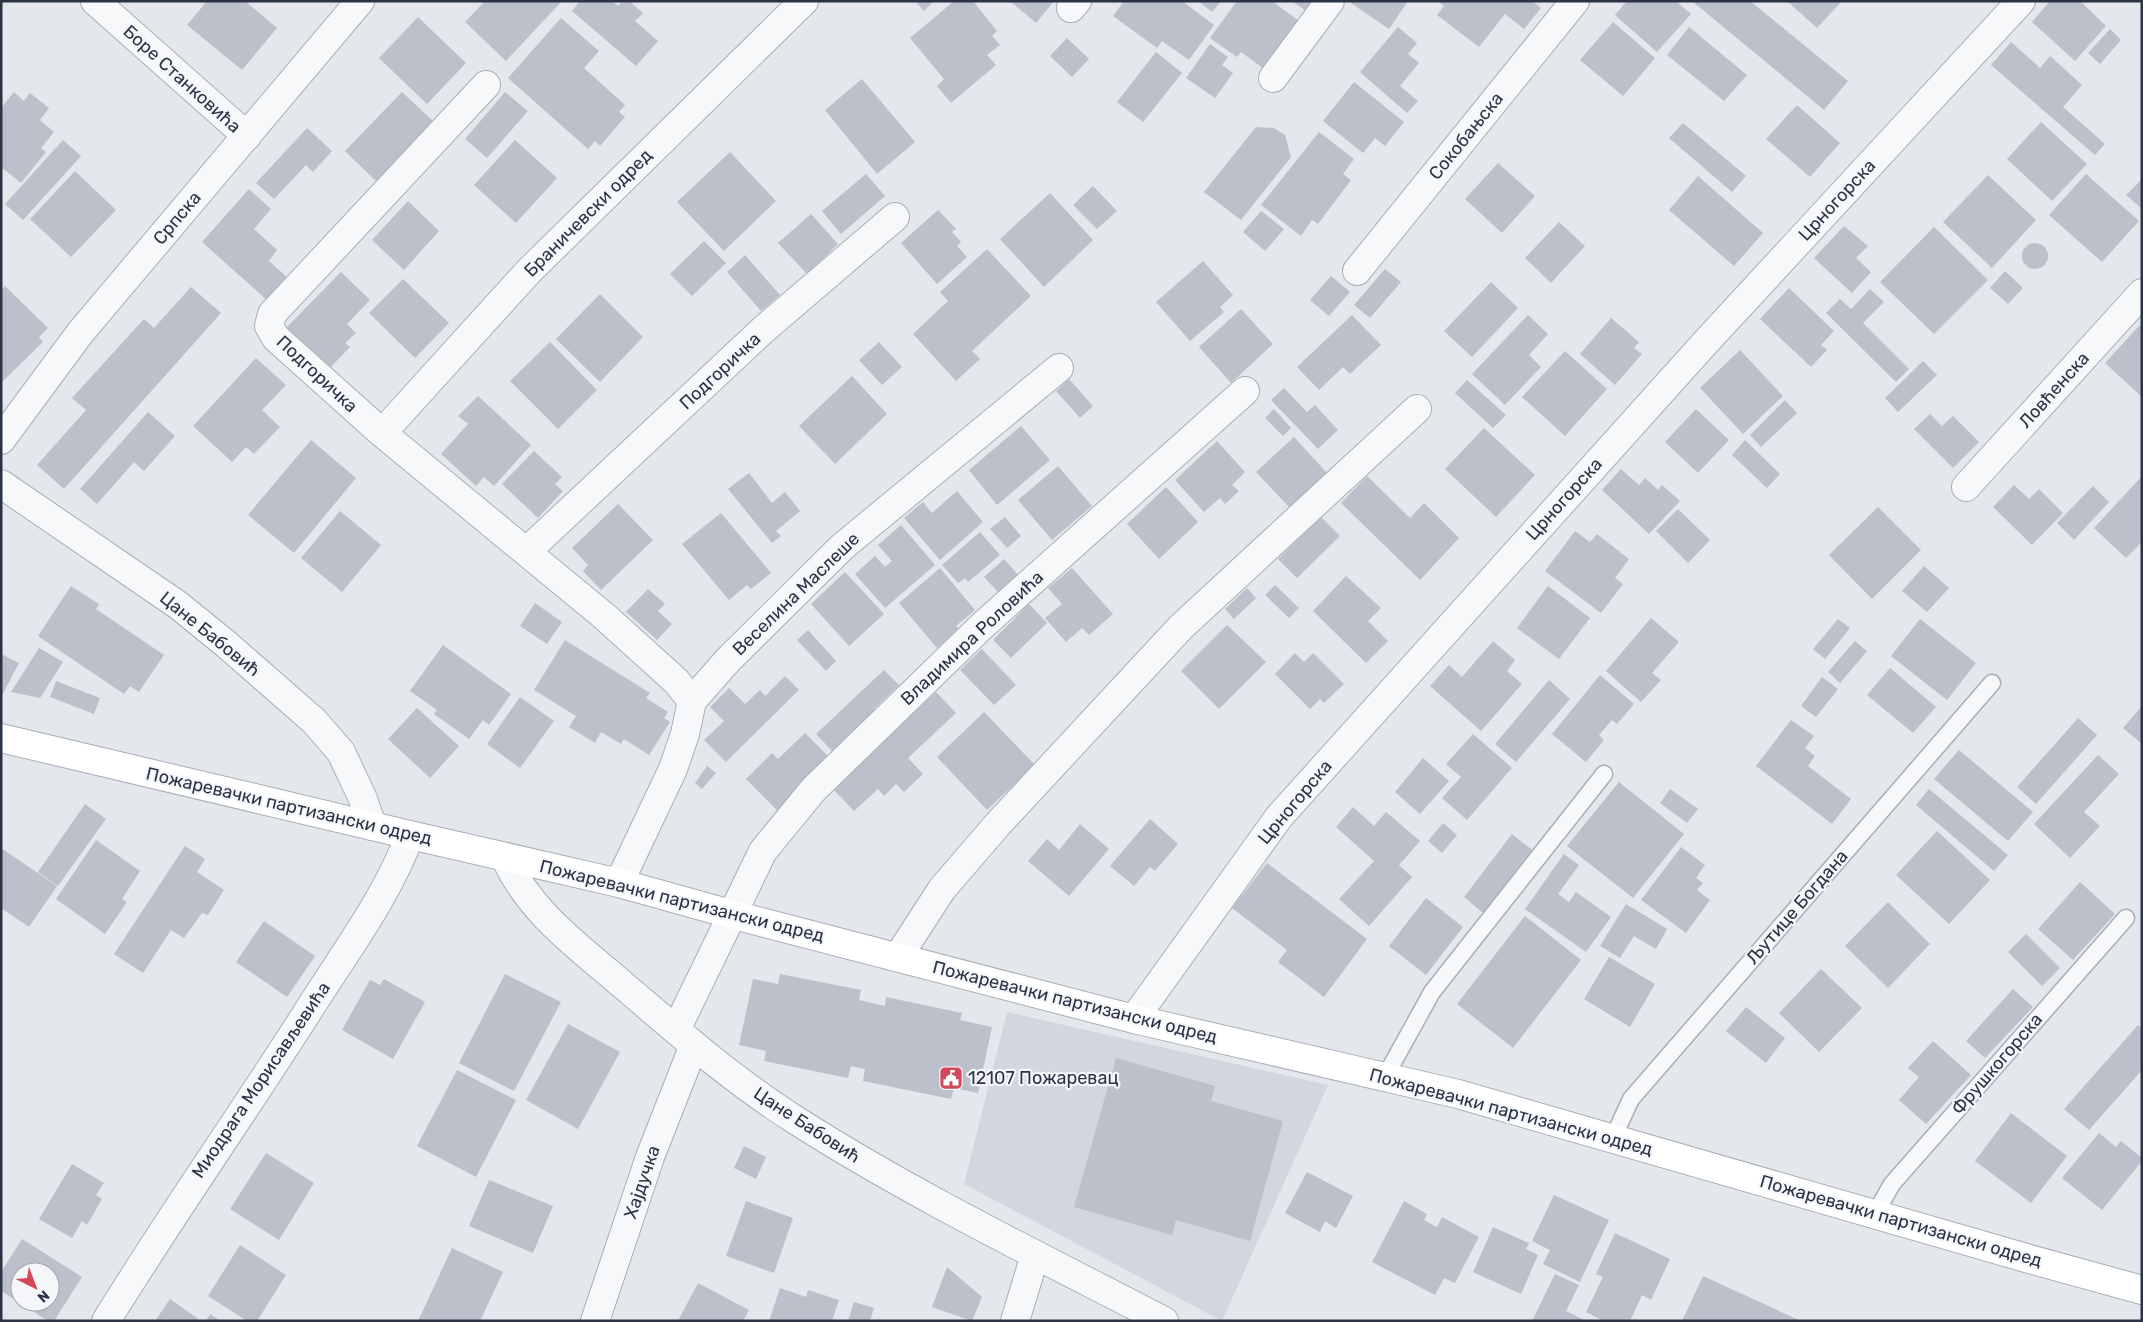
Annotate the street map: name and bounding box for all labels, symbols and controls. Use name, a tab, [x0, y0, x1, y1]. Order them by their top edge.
street label: Боре Станковића	[119, 20, 245, 138]
street label: Сокобањска	[1424, 88, 1508, 184]
street label: Браничевски одред	[519, 144, 657, 282]
street label: Црногорска	[1794, 155, 1880, 245]
street label: Српска	[148, 187, 206, 249]
street label: Подгоричка	[675, 328, 765, 414]
street label: Подгоричка	[272, 331, 362, 417]
street label: Ловћенска	[2014, 347, 2094, 433]
street label: Црногорска	[1521, 453, 1607, 545]
street label: Веселина Маслеше	[728, 528, 864, 660]
street label: Владимира Роловића	[896, 566, 1048, 710]
street label: Цане Бабовић	[155, 587, 265, 681]
street label: Црногорска	[1253, 755, 1337, 849]
street label: Пожаревачки партизански одред	[144, 762, 434, 850]
street label: Љутице Богдана	[1741, 845, 1853, 969]
street label: Пожаревачки партизански одред	[537, 855, 827, 947]
street label: Пожаревачки партизански одред	[930, 956, 1220, 1048]
street label: Миодрага Морисављевића	[187, 978, 335, 1182]
street label: Фрушкогорска	[1947, 1009, 2047, 1119]
street label: Пожаревачки партизански одред	[1367, 1064, 1655, 1161]
public building icon: 12107 Пожаревац	[938, 1065, 964, 1091]
place label: 12107 Пожаревац	[968, 1067, 1119, 1089]
street label: Цане Бабовић	[749, 1082, 865, 1168]
street label: Хајдучка	[619, 1142, 665, 1222]
street label: Пожаревачки партизански одред	[1757, 1170, 2045, 1272]
north arrow	[10, 1262, 60, 1312]
text: N	[34, 1287, 53, 1306]

